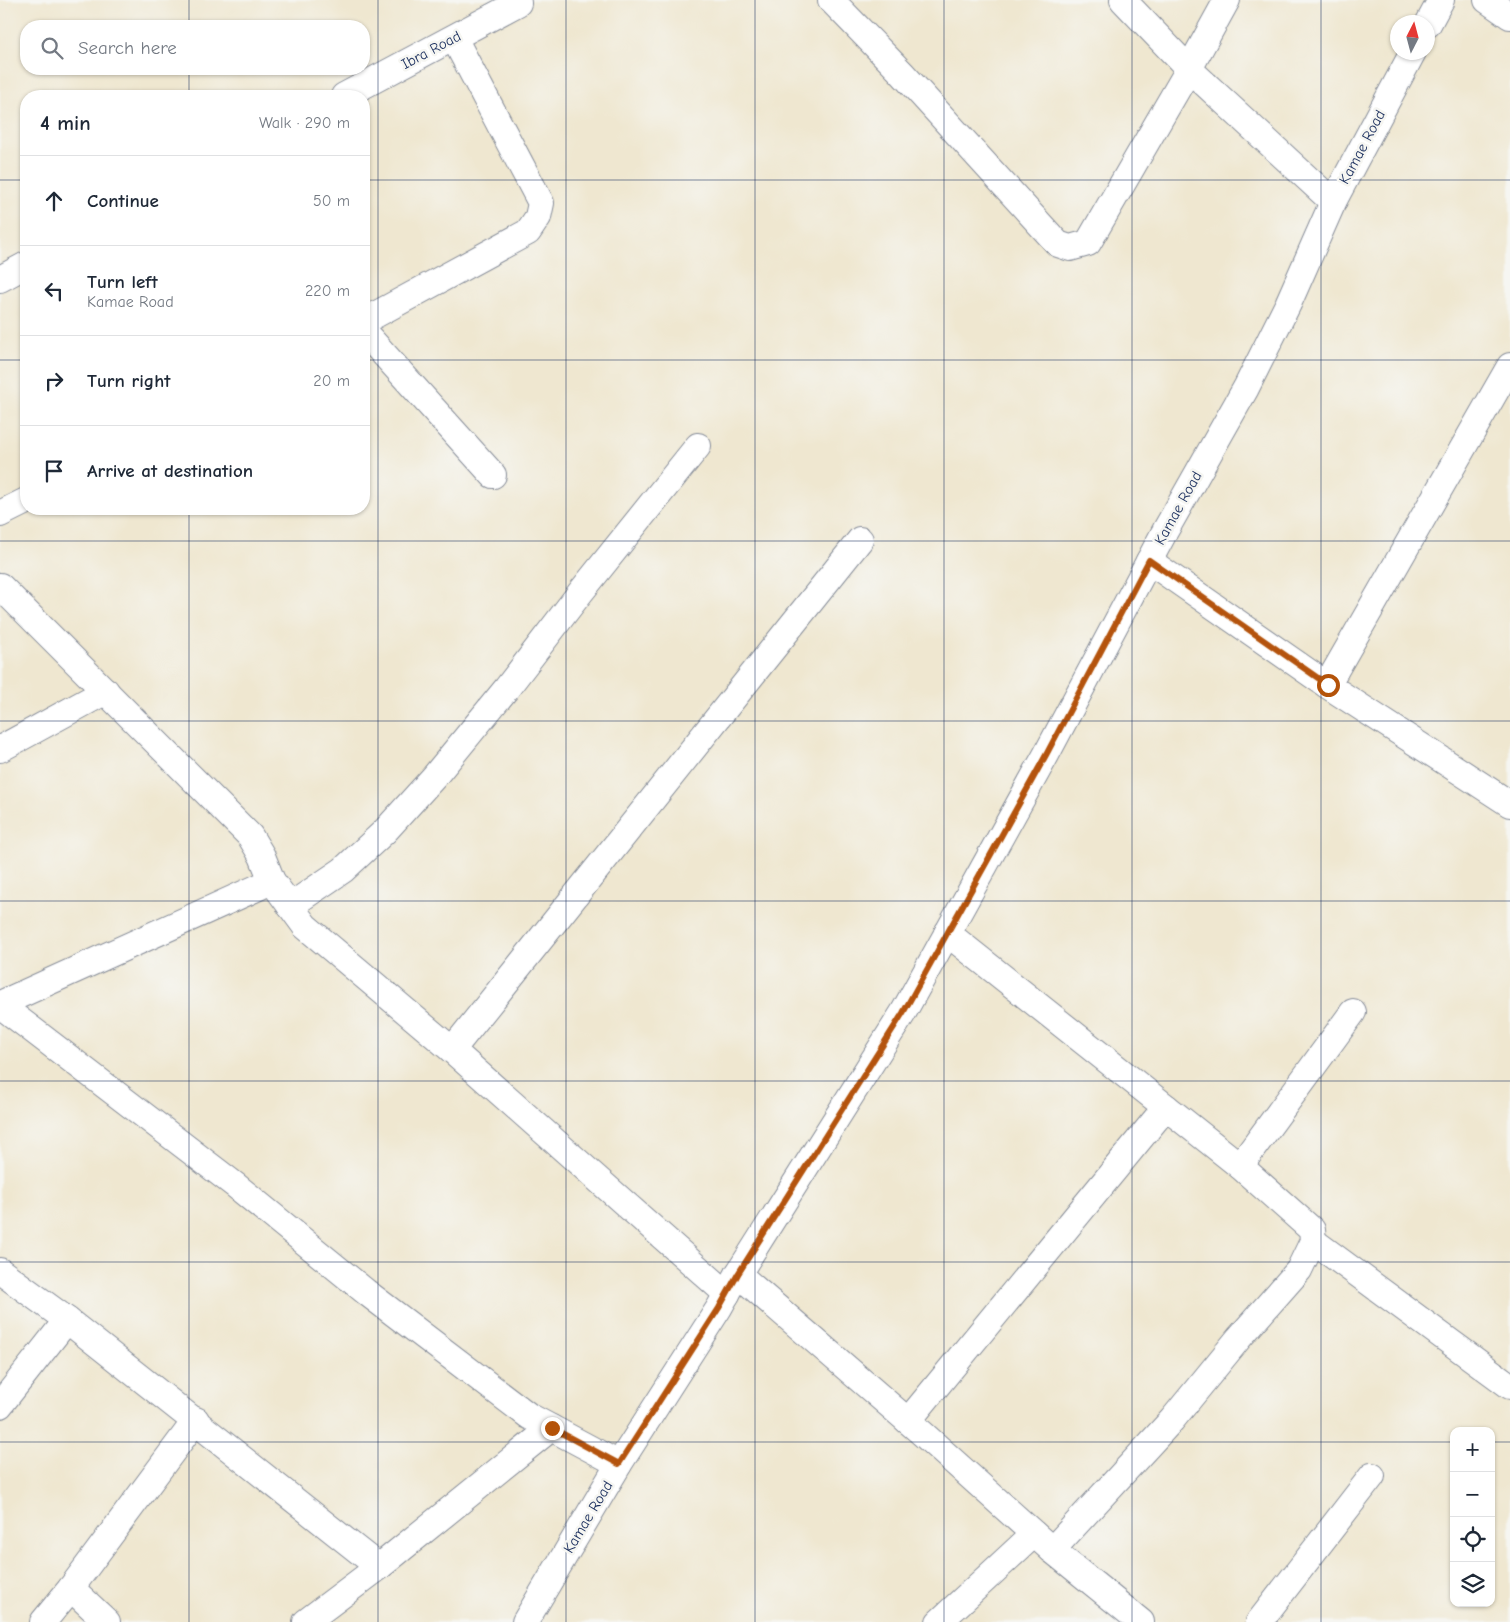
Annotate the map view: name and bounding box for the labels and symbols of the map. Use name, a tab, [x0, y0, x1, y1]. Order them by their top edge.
north arrow	[1390, 15, 1435, 60]
street label: Ibra Road	[398, 27, 464, 73]
street label: Kamae Road	[1335, 107, 1389, 187]
street label: Kamae Road	[1150, 468, 1206, 548]
route start	[1317, 674, 1340, 697]
route end	[541, 1417, 564, 1440]
street label: Kamae Road	[559, 1478, 617, 1556]

